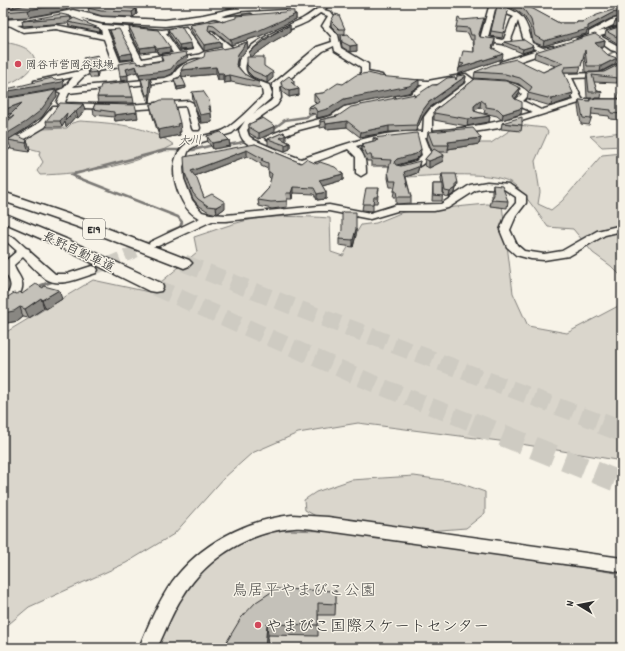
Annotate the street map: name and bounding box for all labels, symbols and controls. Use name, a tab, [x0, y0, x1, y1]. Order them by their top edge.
place label: 岡谷市営岡谷球場	[26, 58, 114, 74]
marker: 岡谷市営岡谷球場	[13, 59, 23, 69]
water label: 大川	[178, 132, 203, 151]
road number: E19	[83, 219, 105, 239]
street label: 長野自動車道	[39, 228, 117, 278]
park label: 鳥居平やまびこ公園	[232, 580, 376, 603]
north arrow	[559, 585, 599, 625]
text: N	[563, 599, 580, 608]
place label: やまびこ国際スケートセンター	[266, 616, 489, 639]
marker: やまびこ国際スケートセンター	[253, 620, 263, 630]

